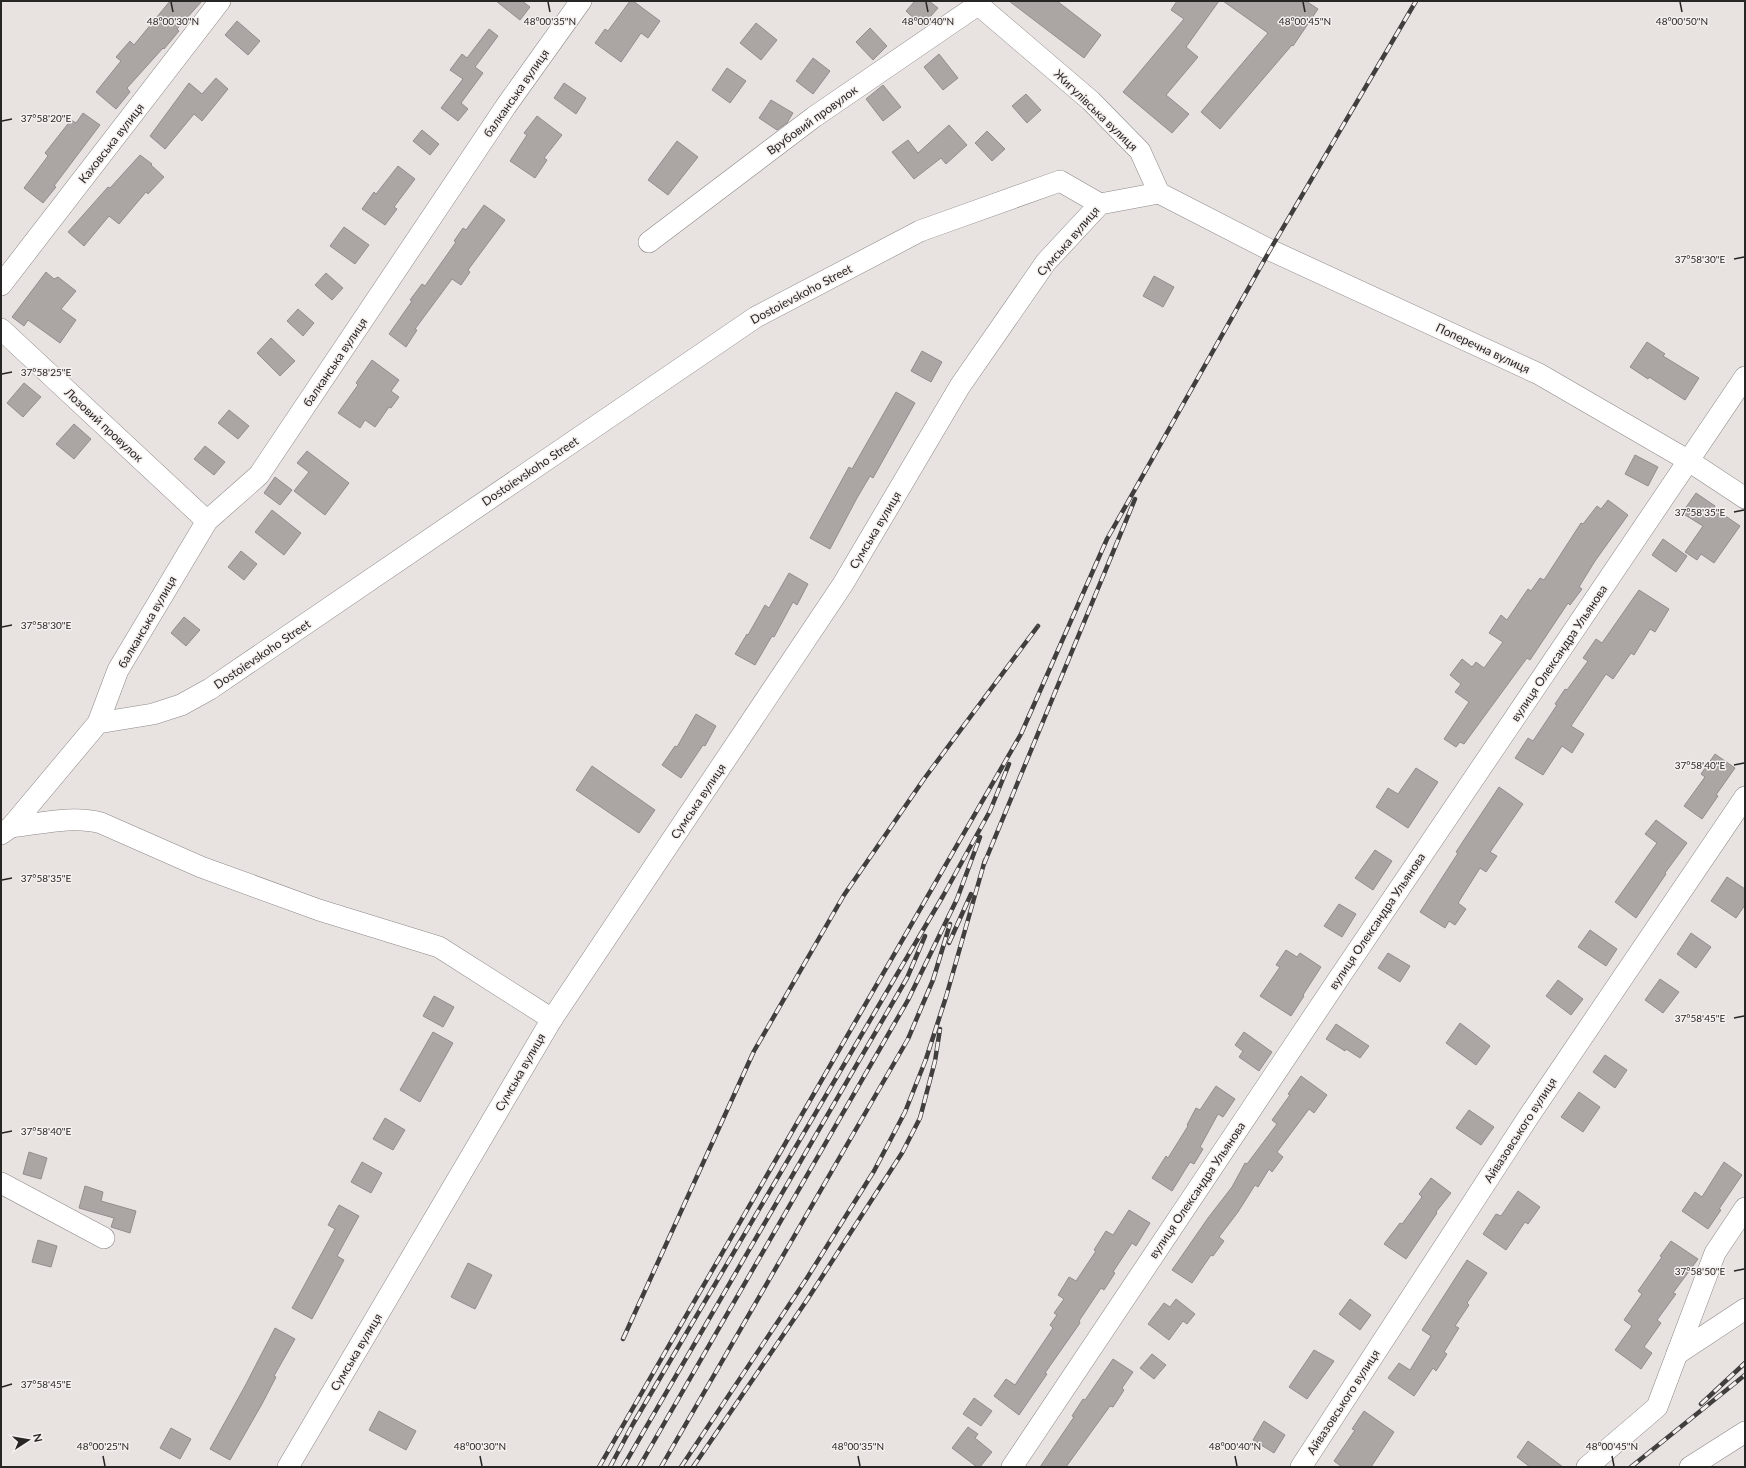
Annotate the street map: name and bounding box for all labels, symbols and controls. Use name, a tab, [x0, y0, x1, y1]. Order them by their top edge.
text: 48°00'30"N	[147, 15, 199, 27]
text: 48°00'35"N	[524, 15, 576, 27]
text: 48°00'40"N	[902, 15, 954, 27]
text: 48°00'45"N	[1279, 15, 1331, 27]
text: 48°00'50"N	[1656, 15, 1708, 27]
street label: балканська вулиця	[480, 46, 552, 140]
street label: Жигулівська вулиця	[1051, 66, 1141, 154]
street label: Врубовий провулок	[764, 81, 861, 158]
street label: Каховська вулиця	[75, 100, 147, 186]
text: 37°58'20"E	[21, 112, 71, 124]
street label: Сумська вулиця	[1034, 203, 1102, 279]
text: 37°58'30"E	[1675, 253, 1725, 265]
street label: Dostoievskoho Street	[748, 260, 855, 327]
street label: балканська вулиця	[300, 315, 370, 409]
street label: Поперечна вулиця	[1434, 320, 1533, 376]
text: 37°58'25"E	[21, 366, 71, 378]
street label: Лозовий провулок	[61, 384, 147, 466]
street label: Dostoievskoho Street	[479, 433, 582, 509]
street label: Сумська вулиця	[846, 488, 904, 571]
text: 37°58'35"E	[1675, 506, 1725, 518]
street label: балканська вулиця	[114, 573, 180, 671]
street label: вулиця Олександра Ульянова	[1508, 582, 1610, 724]
street label: Dostoievskoho Street	[211, 616, 314, 692]
text: 37°58'30"E	[21, 619, 71, 631]
text: 37°58'40"E	[1675, 759, 1725, 771]
street label: Сумська вулиця	[667, 760, 729, 842]
street label: вулиця Олександра Ульянова	[1326, 850, 1428, 992]
text: 37°58'35"E	[21, 872, 71, 884]
text: 37°58'45"E	[1675, 1012, 1725, 1024]
street label: Сумська вулиця	[492, 1030, 548, 1114]
street label: Айвазовського вулиця	[1480, 1075, 1560, 1185]
street label: вулиця Олександра Ульянова	[1146, 1119, 1248, 1261]
text: 37°58'40"E	[21, 1125, 71, 1137]
text: 37°58'50"E	[1675, 1265, 1725, 1277]
street label: Сумська вулиця	[327, 1310, 385, 1393]
street label: Айвазовського вулиця	[1303, 1347, 1383, 1457]
text: 37°58'45"E	[21, 1378, 71, 1390]
north arrow	[8, 1420, 48, 1460]
text: N	[31, 1432, 46, 1443]
text: 48°00'25"N	[77, 1440, 129, 1452]
text: 48°00'30"N	[454, 1440, 506, 1452]
text: 48°00'35"N	[832, 1440, 884, 1452]
text: 48°00'40"N	[1209, 1440, 1261, 1452]
text: 48°00'45"N	[1586, 1440, 1638, 1452]

